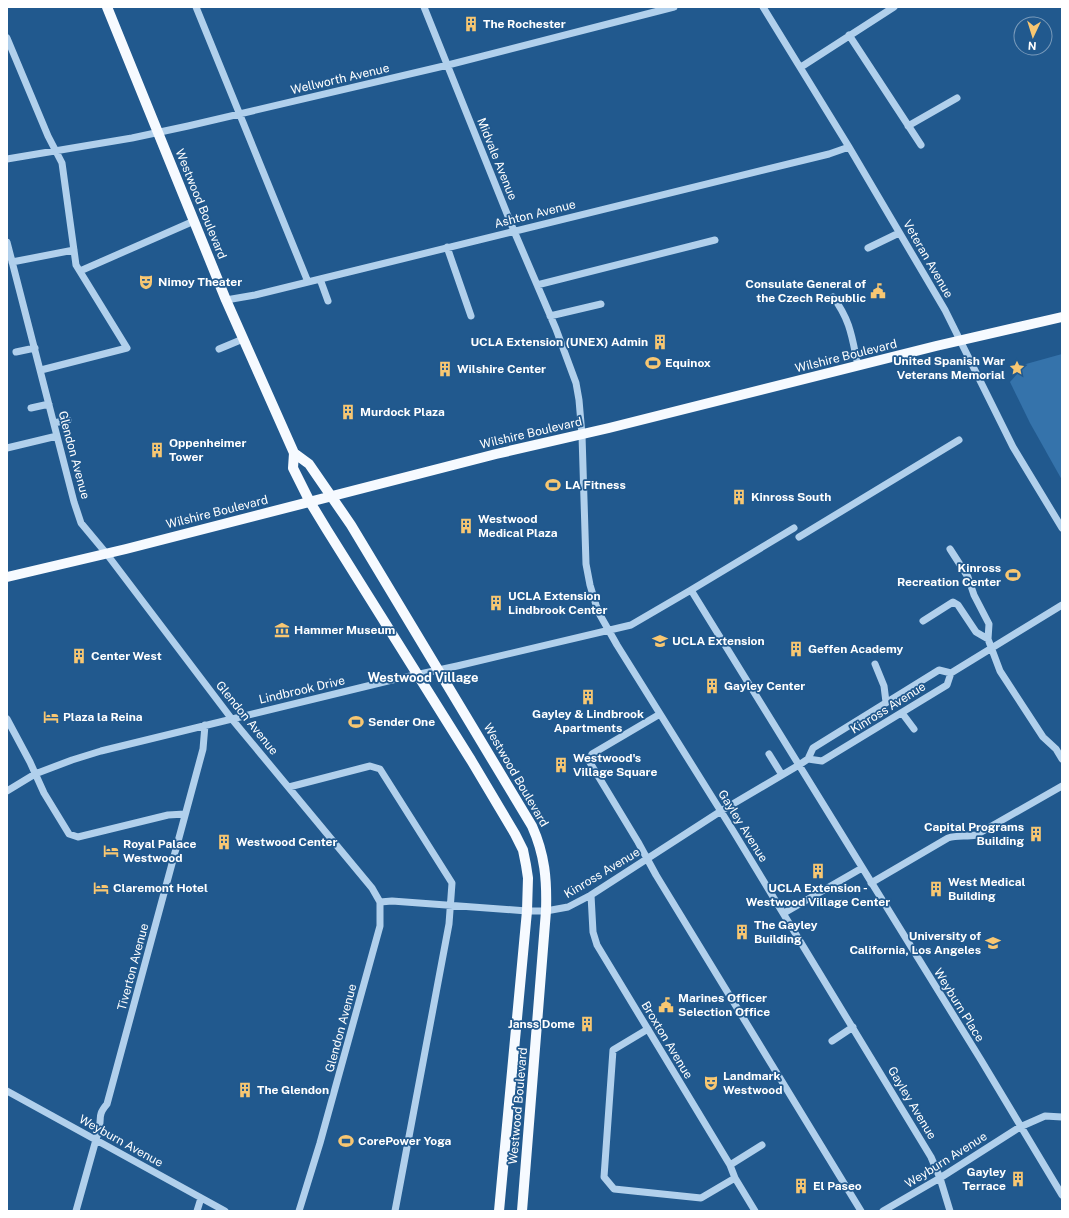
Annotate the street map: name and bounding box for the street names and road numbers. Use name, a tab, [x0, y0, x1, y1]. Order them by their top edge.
street label: Wellworth Avenue	[289, 61, 391, 97]
street label: Midvale Avenue	[474, 116, 520, 202]
street label: Westwood Boulevard	[173, 147, 229, 261]
street label: Ashton Avenue	[493, 197, 577, 231]
street label: Veteran Avenue	[900, 218, 956, 301]
street label: Wilshire Boulevard	[794, 337, 898, 375]
street label: Glendon Avenue	[55, 409, 93, 501]
street label: Wilshire Boulevard	[479, 414, 583, 452]
street label: Wilshire Boulevard	[165, 493, 269, 531]
street label: Lindbrook Drive	[258, 673, 347, 707]
street label: Glendon Avenue	[213, 678, 281, 758]
street label: Kinross Avenue	[848, 679, 928, 737]
street label: Westwood Boulevard	[481, 721, 551, 829]
street label: Gayley Avenue	[715, 787, 771, 865]
street label: Kinross Avenue	[562, 845, 643, 901]
street label: Tiverton Avenue	[115, 922, 151, 1012]
street label: Weyburn Place	[931, 966, 987, 1044]
street label: Glendon Avenue	[322, 982, 360, 1074]
street label: Broxton Avenue	[638, 999, 696, 1081]
street label: Westwood Boulevard	[506, 1047, 530, 1165]
street label: Gayley Avenue	[885, 1064, 939, 1142]
street label: Weyburn Avenue	[77, 1112, 166, 1170]
street label: Weyburn Avenue	[902, 1129, 990, 1191]

